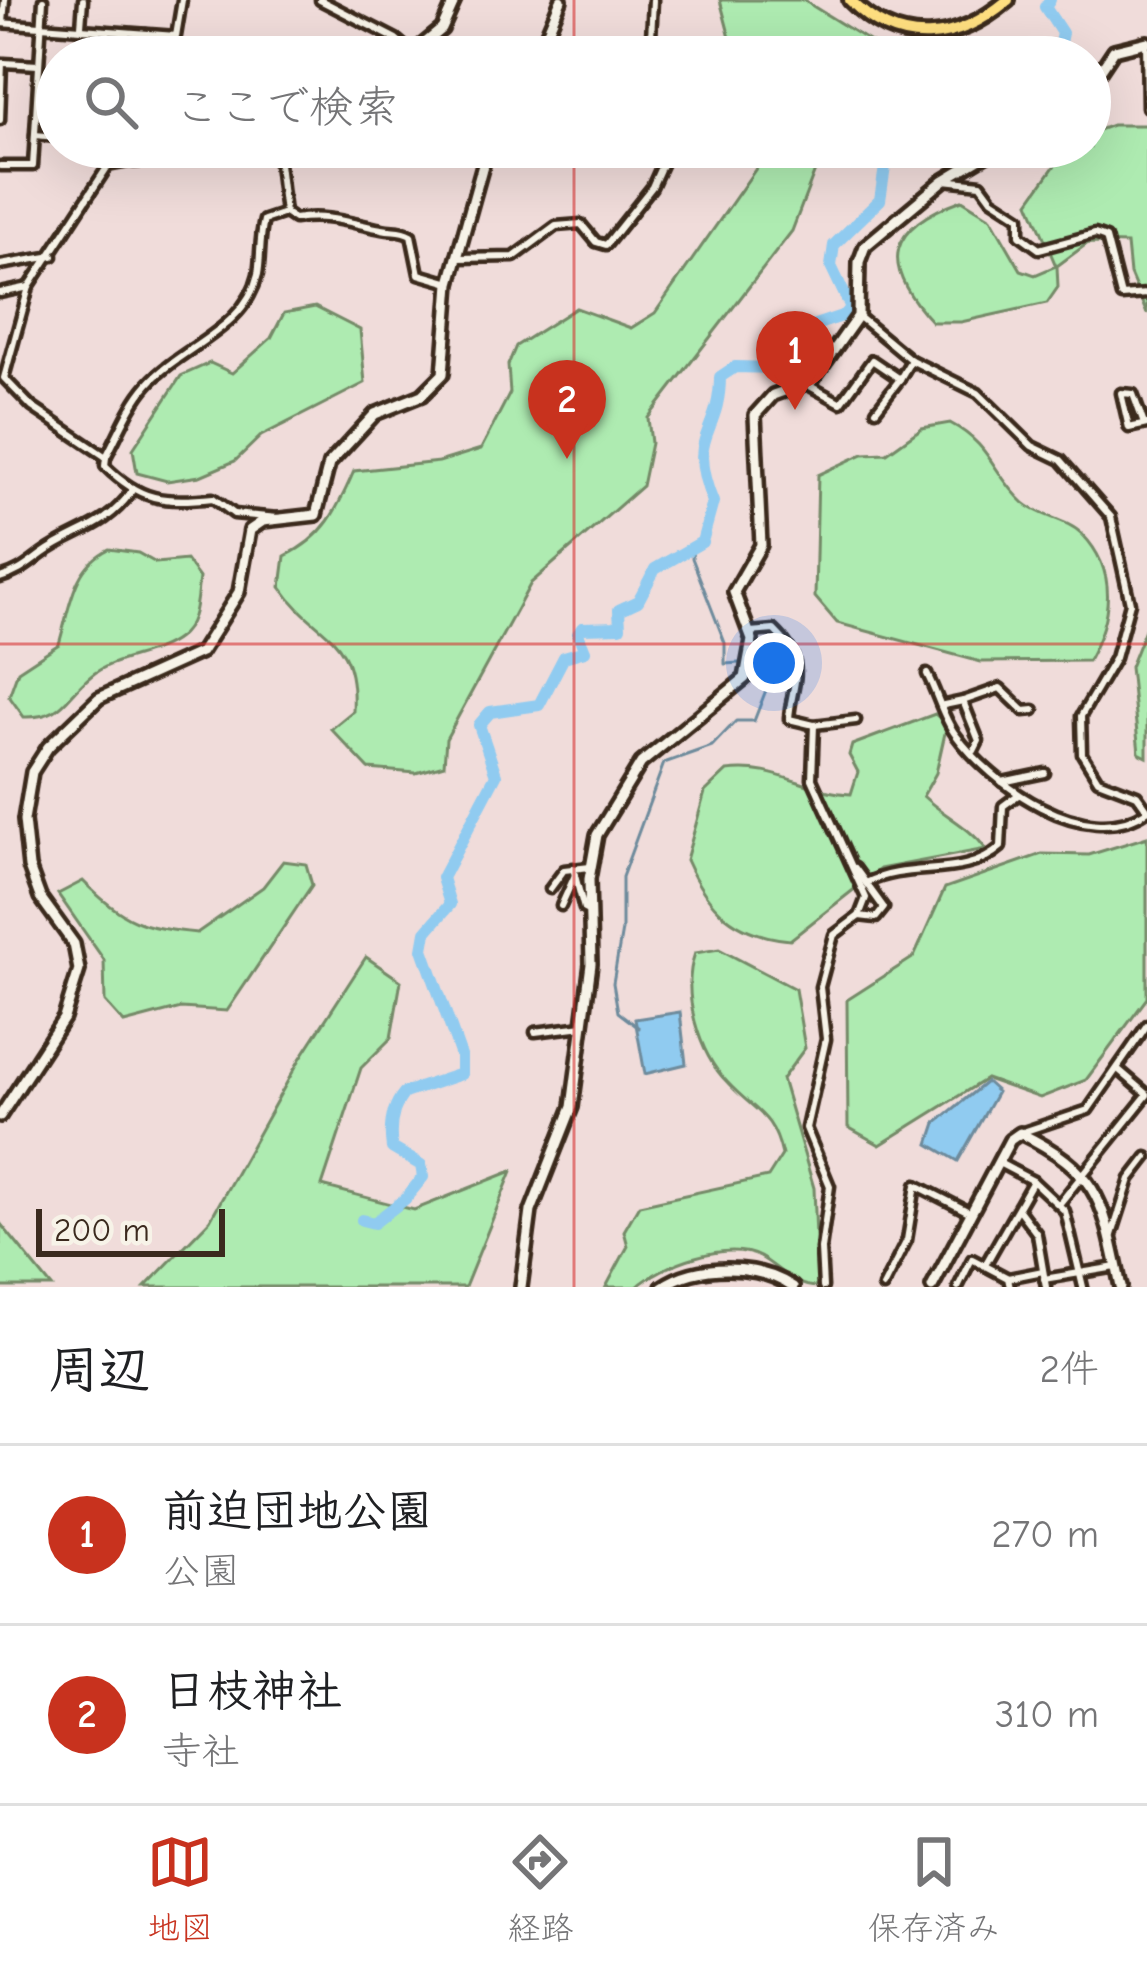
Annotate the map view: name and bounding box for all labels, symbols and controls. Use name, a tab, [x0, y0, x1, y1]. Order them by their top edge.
search box	[36, 36, 1111, 168]
icon: search	[78, 69, 144, 135]
text: ここで検索	[174, 81, 399, 133]
pin: 1	[756, 311, 834, 410]
pin: 2	[528, 360, 606, 459]
your location	[744, 633, 804, 693]
scale bar	[36, 1203, 225, 1256]
text: 200 m	[54, 1211, 150, 1249]
text: 周辺	[48, 1341, 150, 1400]
text: 2件	[1040, 1347, 1099, 1392]
text: 前迫団地公園	[162, 1485, 432, 1537]
text: 1	[79, 1512, 95, 1557]
text: 270 m	[991, 1512, 1099, 1557]
text: 公園	[162, 1549, 240, 1594]
text: 日枝神社	[162, 1665, 342, 1717]
text: 2	[77, 1692, 97, 1737]
text: 310 m	[995, 1692, 1099, 1737]
text: 寺社	[162, 1729, 240, 1774]
tab: 地図	[147, 1829, 213, 1949]
tab: 経路	[507, 1829, 573, 1949]
tab: 保存済み	[868, 1829, 1000, 1949]

